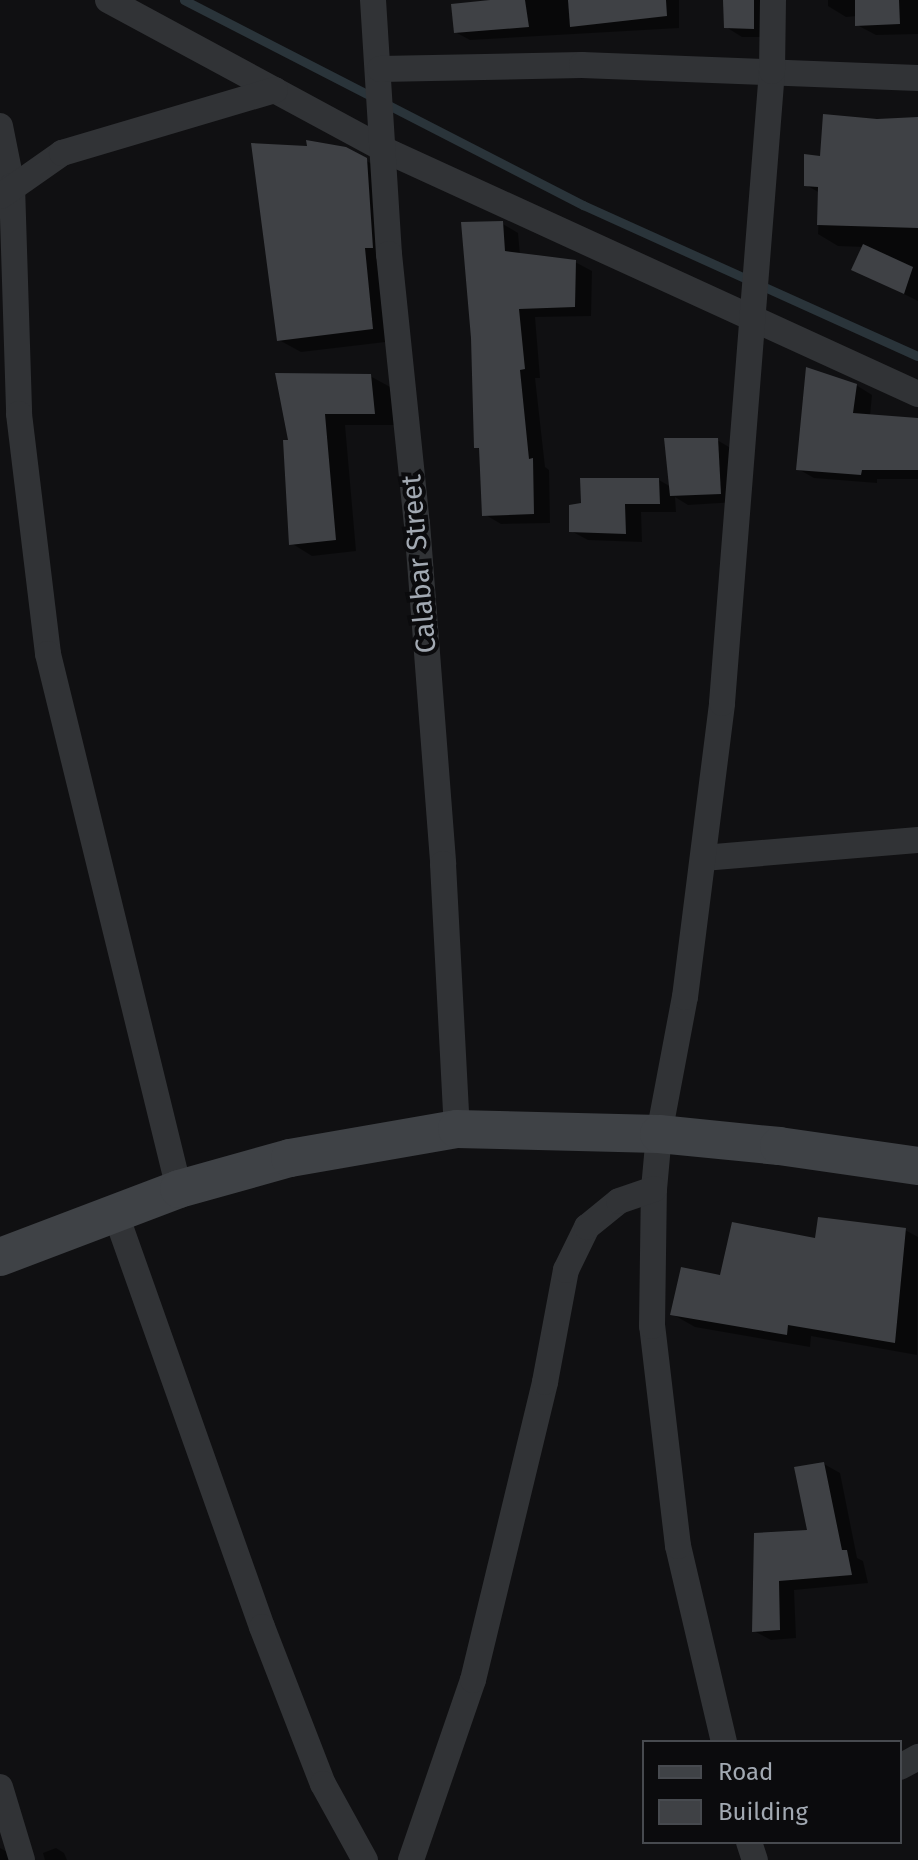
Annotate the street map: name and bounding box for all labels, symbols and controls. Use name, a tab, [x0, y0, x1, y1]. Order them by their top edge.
street label: Calabar Street	[394, 473, 444, 655]
legend	[642, 1740, 902, 1844]
text: Road	[718, 1758, 773, 1786]
text: Building	[718, 1798, 808, 1826]

